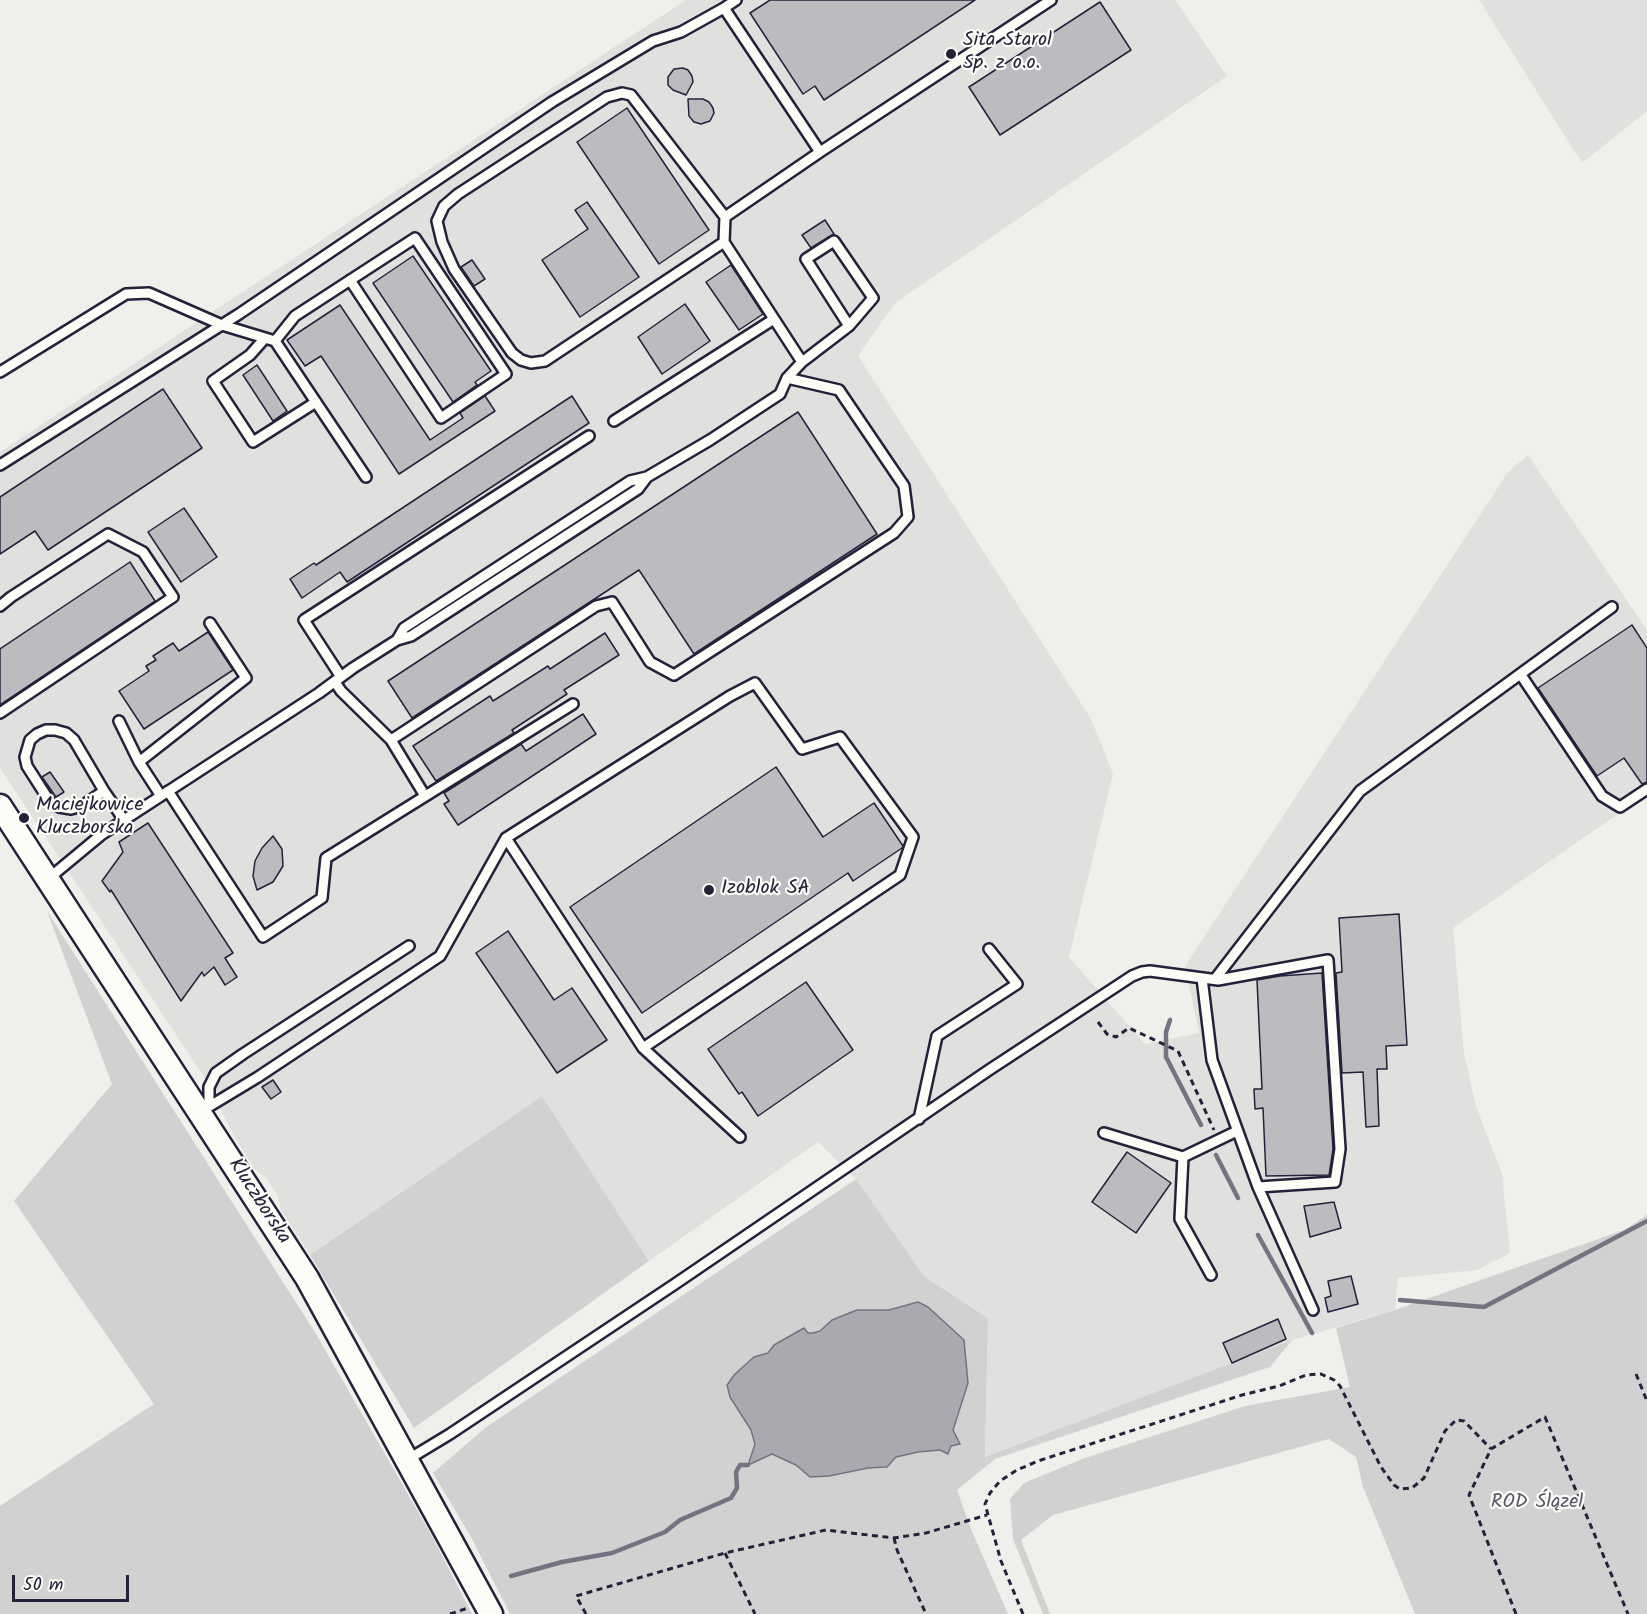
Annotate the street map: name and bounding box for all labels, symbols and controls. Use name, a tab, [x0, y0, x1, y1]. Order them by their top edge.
place label: Sita Starol Sp. z o.o.	[963, 30, 1052, 77]
marker: Sita Starol Sp. z o.o.	[944, 47, 958, 61]
place label: Maciejkowice Kluczborska	[36, 795, 143, 842]
marker: Maciejkowice Kluczborska	[17, 811, 31, 825]
place label: Izoblok SA	[721, 878, 810, 902]
marker: Izoblok SA	[702, 883, 716, 897]
street label: Kluczborska	[221, 1155, 295, 1249]
park label: ROD Ślązel	[1491, 1492, 1583, 1516]
scale bar	[15, 1563, 132, 1601]
text: 50 m	[23, 1571, 63, 1600]

